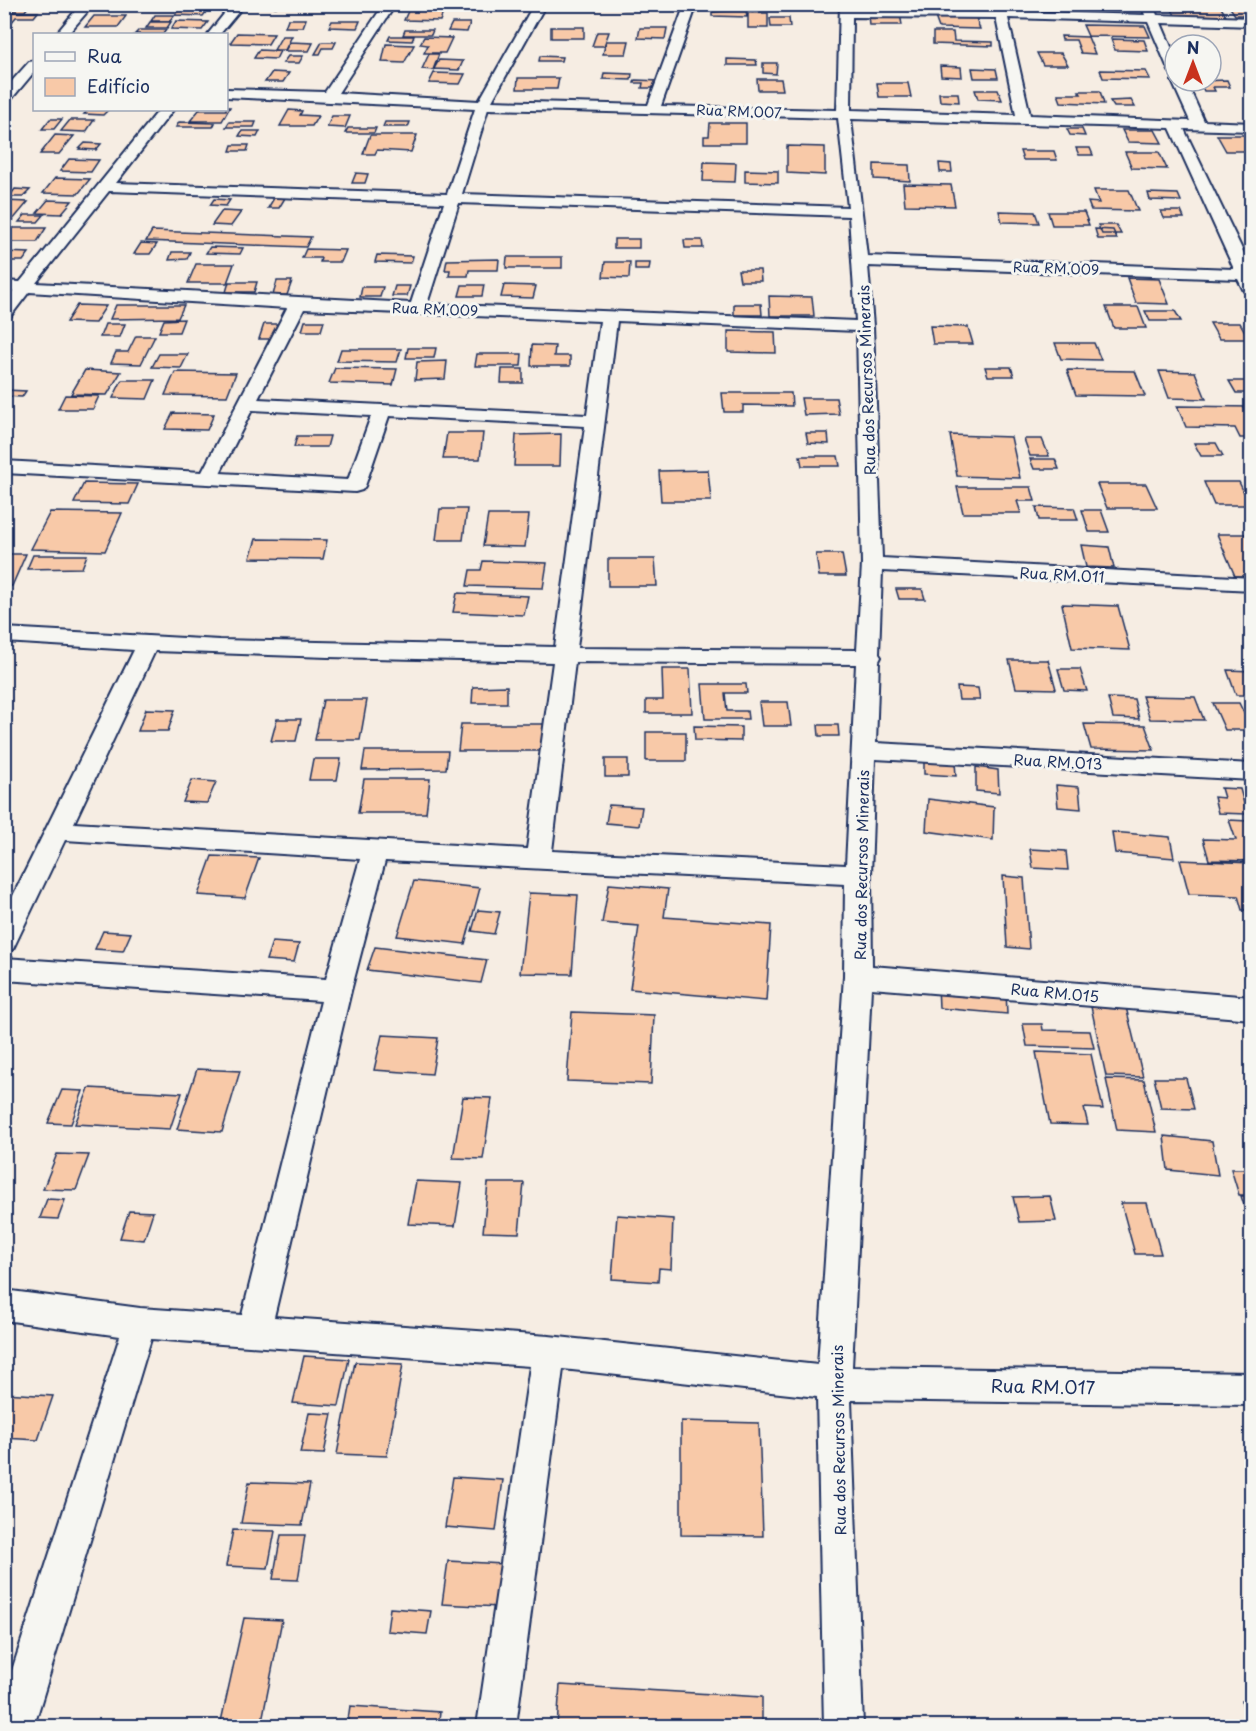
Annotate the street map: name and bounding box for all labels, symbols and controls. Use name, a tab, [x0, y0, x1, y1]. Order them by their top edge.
legend	[33, 33, 228, 111]
north arrow	[1163, 33, 1223, 93]
text: N	[1187, 35, 1199, 59]
text: Rua	[87, 42, 122, 69]
text: Edifício	[87, 72, 150, 99]
street label: Rua RM.007	[696, 99, 782, 123]
street label: Rua RM.009	[1013, 256, 1099, 280]
street label: Rua dos Recursos Minerais	[851, 284, 881, 476]
street label: Rua RM.009	[392, 297, 478, 321]
street label: Rua RM.011	[1019, 560, 1105, 588]
street label: Rua RM.013	[1013, 747, 1103, 775]
street label: Rua dos Recursos Minerais	[848, 769, 874, 960]
street label: Rua RM.015	[1010, 977, 1100, 1007]
street label: Rua dos Recursos Minerais	[825, 1344, 851, 1535]
street label: Rua RM.017	[991, 1372, 1096, 1400]

